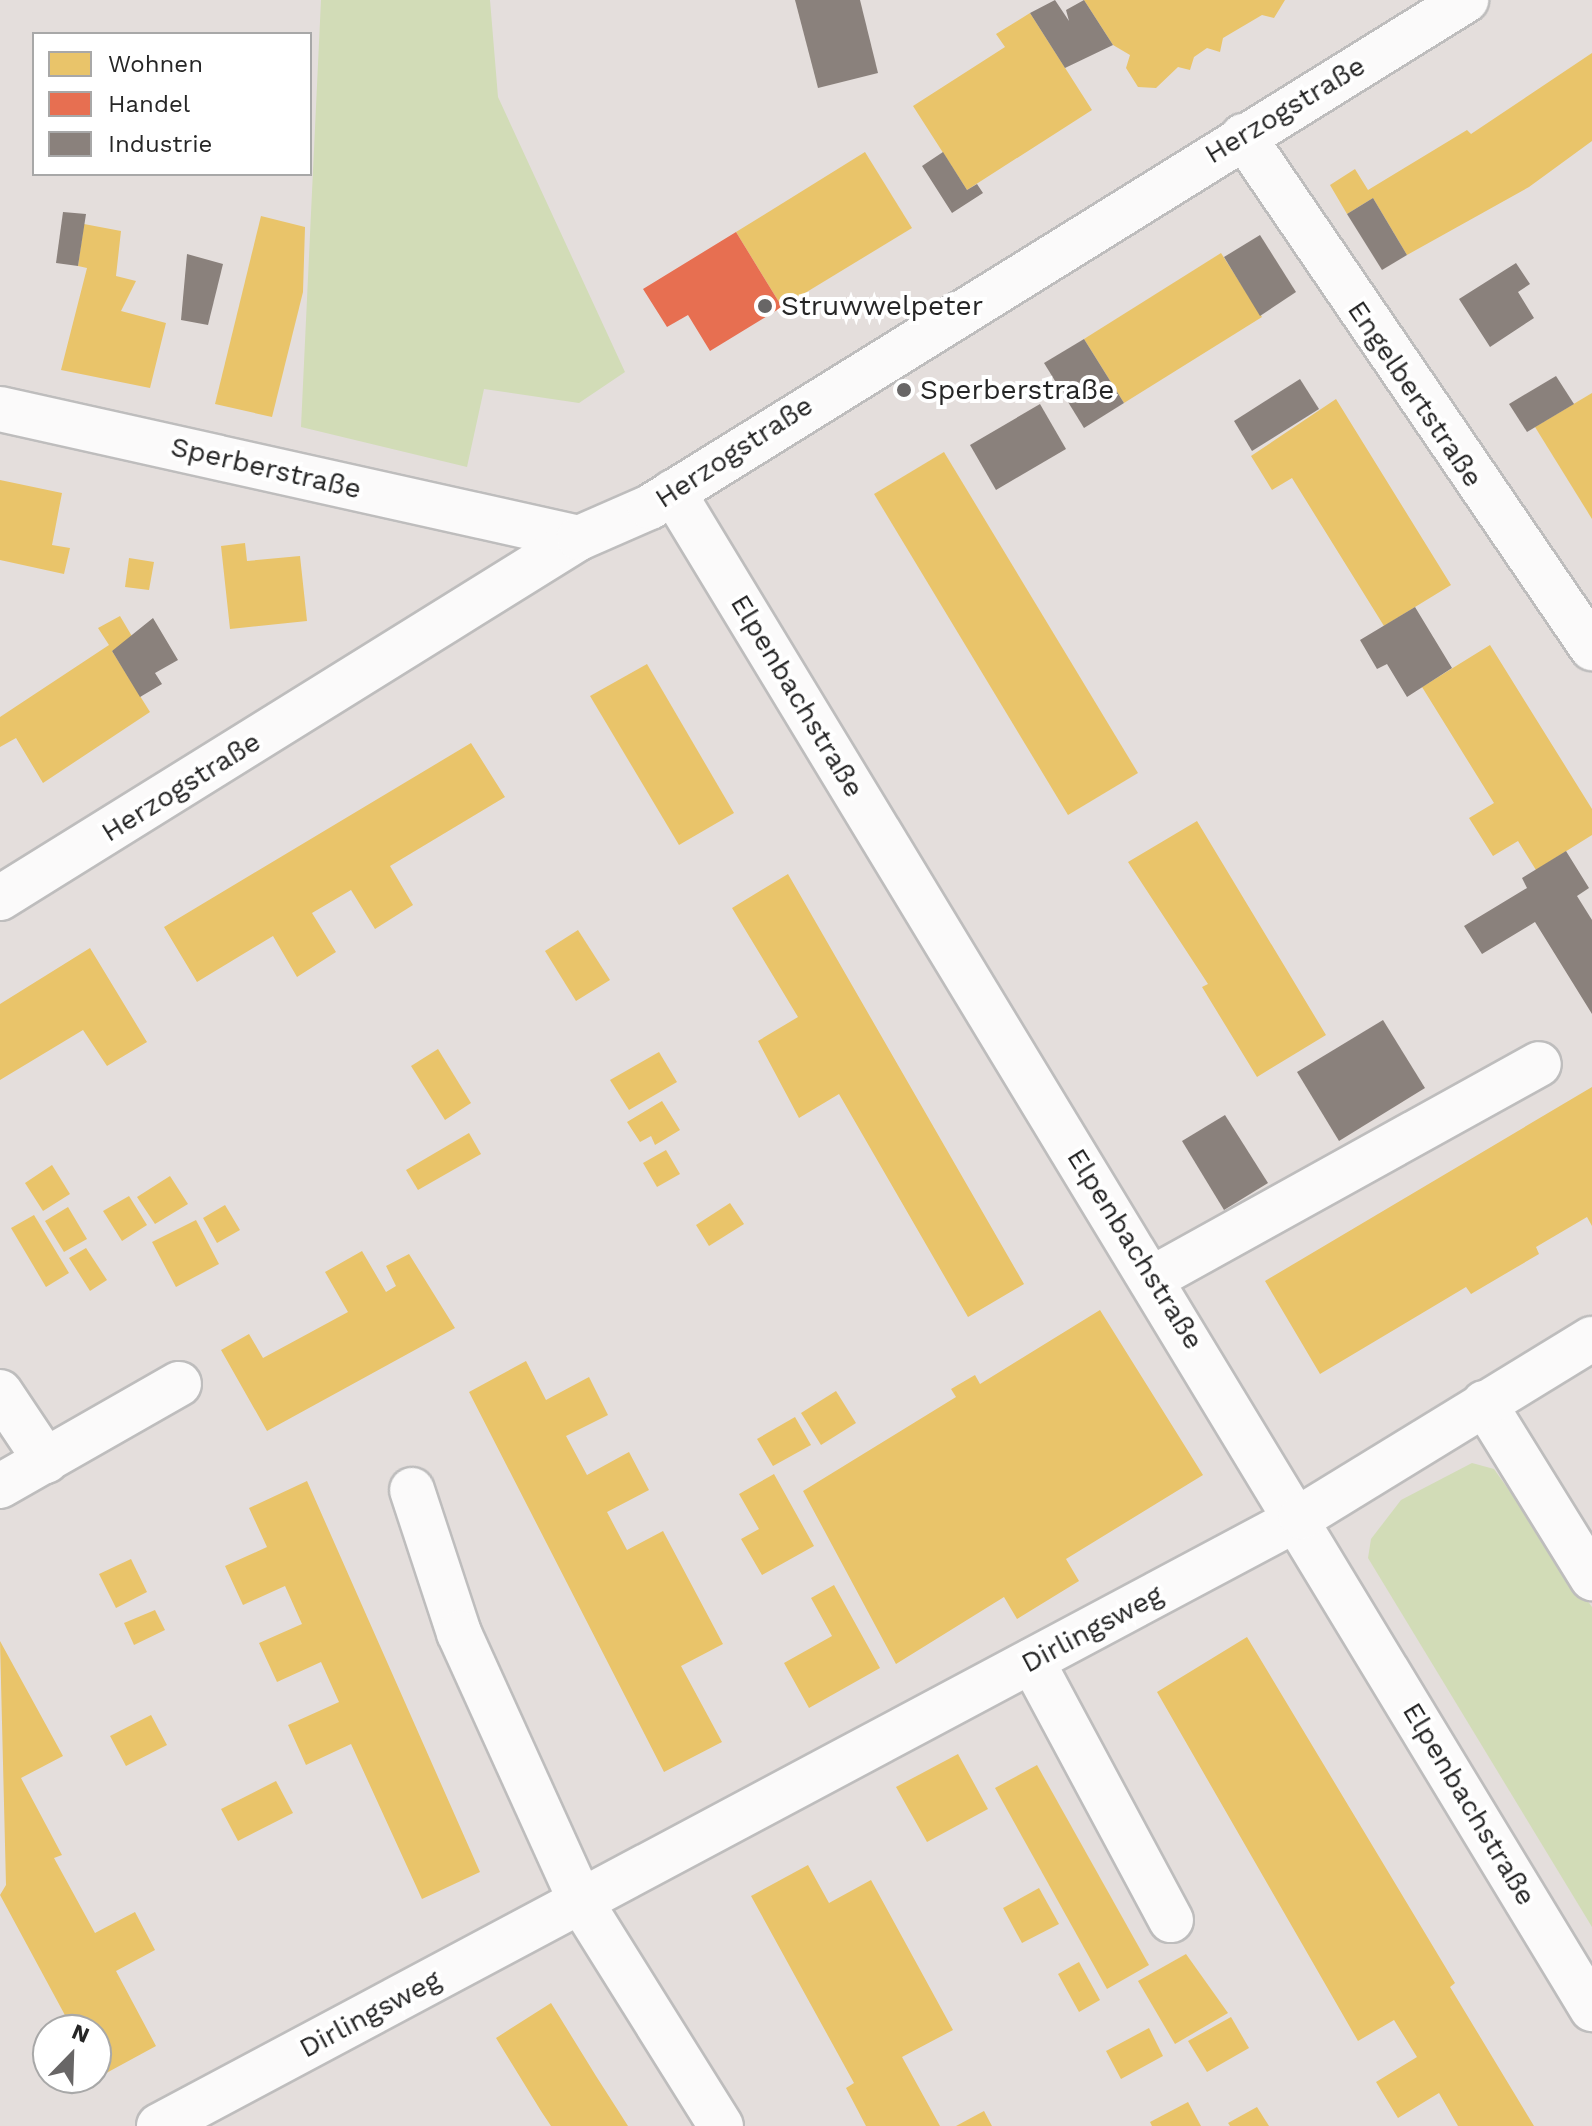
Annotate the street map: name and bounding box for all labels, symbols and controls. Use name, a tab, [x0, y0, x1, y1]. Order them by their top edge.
legend	[32, 32, 312, 176]
street label: Herzogstraße	[1199, 49, 1371, 171]
text: Wohnen	[108, 50, 203, 78]
text: Handel	[108, 90, 190, 118]
text: Industrie	[108, 130, 212, 158]
place label: Struwwelpeter	[781, 289, 983, 323]
street label: Engelbertstraße	[1340, 294, 1490, 494]
marker: Struwwelpeter	[756, 297, 774, 315]
place label: Sperberstraße	[920, 373, 1114, 407]
marker: Sperberstraße	[895, 381, 913, 399]
street label: Herzogstraße	[649, 389, 819, 515]
street label: Sperberstraße	[168, 430, 364, 506]
street label: Elpenbachstraße	[723, 588, 871, 804]
street label: Herzogstraße	[95, 725, 267, 849]
street label: Elpenbachstraße	[1060, 1142, 1210, 1356]
street label: Dirlingsweg	[1016, 1578, 1168, 1680]
street label: Elpenbachstraße	[1395, 1696, 1543, 1912]
street label: Dirlingsweg	[294, 1963, 446, 2065]
north arrow	[32, 2014, 112, 2094]
text: N	[68, 2019, 93, 2048]

